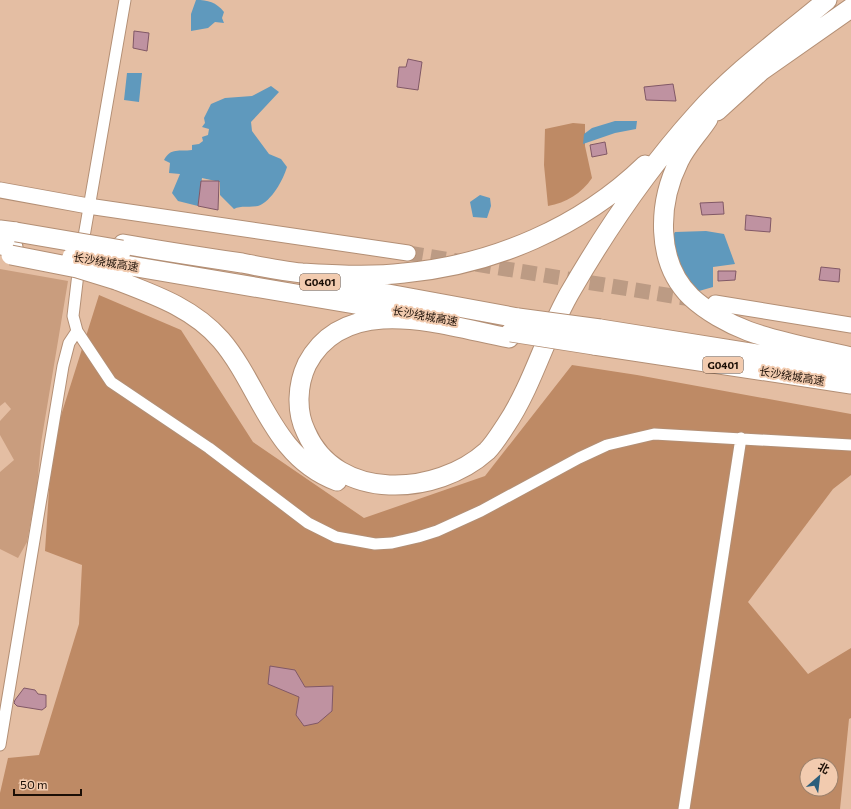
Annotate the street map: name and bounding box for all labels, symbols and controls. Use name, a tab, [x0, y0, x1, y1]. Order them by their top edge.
street label: 长沙绕城高速	[72, 250, 140, 273]
road number: G0401	[300, 274, 340, 290]
street label: 长沙绕城高速	[391, 303, 459, 328]
road number: G0401	[703, 357, 743, 373]
street label: 长沙绕城高速	[758, 364, 826, 387]
north arrow	[799, 757, 839, 797]
text: 北	[816, 759, 832, 776]
scale bar	[14, 771, 81, 797]
text: 50 m	[20, 777, 48, 791]

